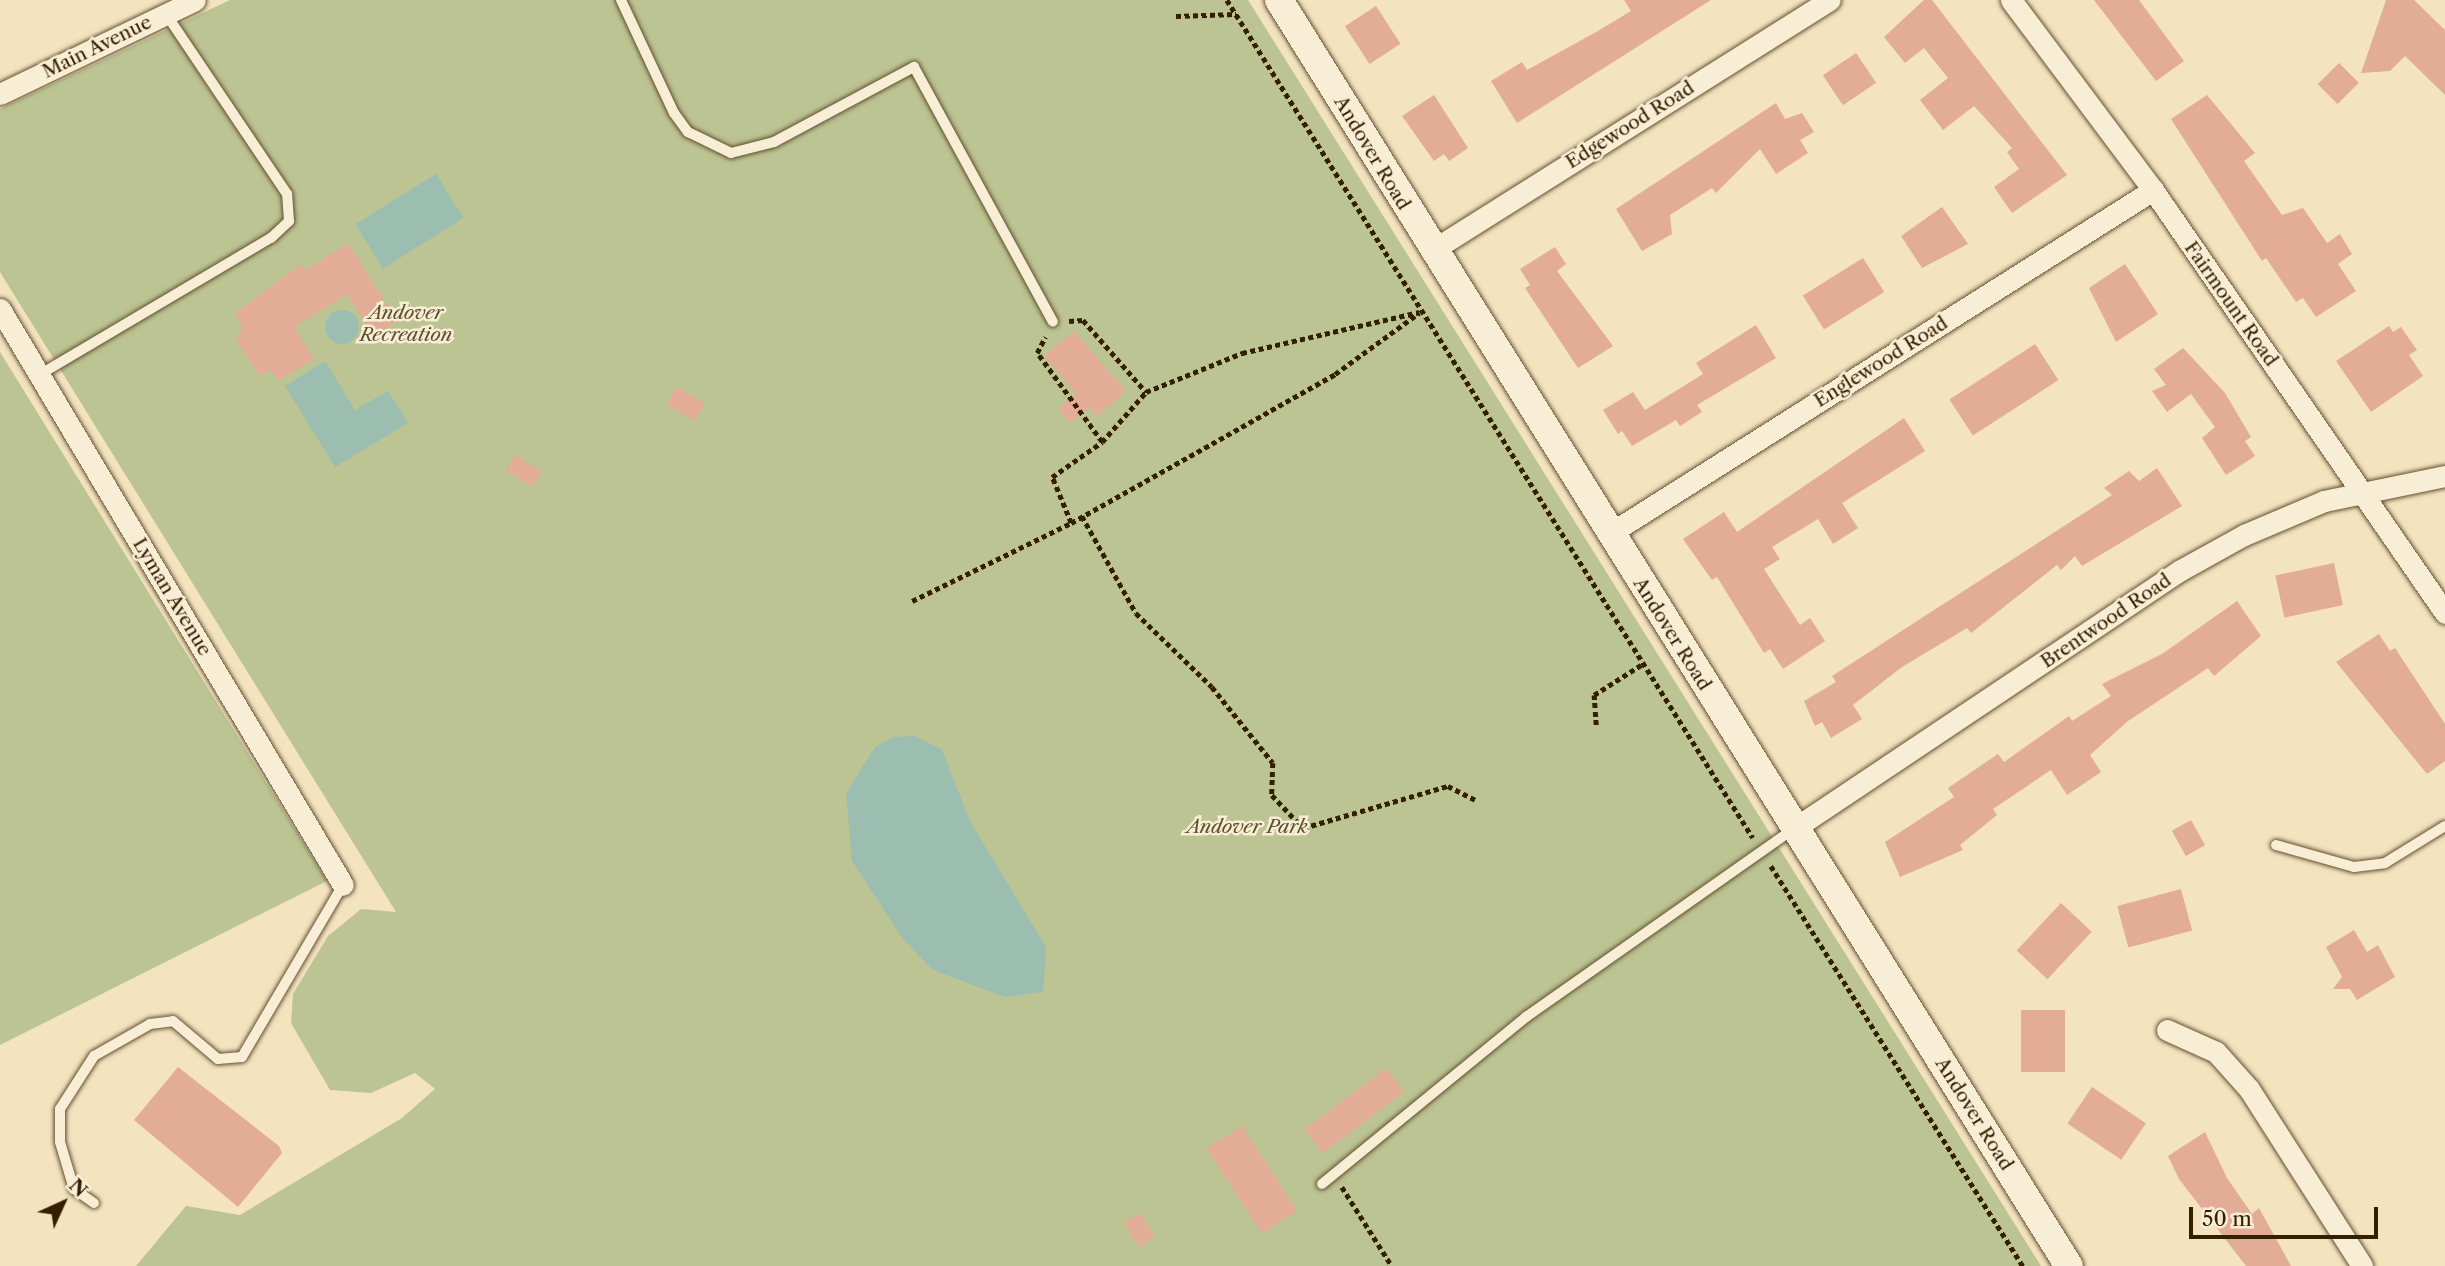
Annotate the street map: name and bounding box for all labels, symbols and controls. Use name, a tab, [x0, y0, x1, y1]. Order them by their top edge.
street label: Main Avenue	[38, 11, 156, 83]
street label: Edgewood Road	[1562, 76, 1698, 174]
street label: Andover Road	[1329, 92, 1415, 214]
street label: Fairmount Road	[2179, 237, 2283, 371]
park label: Andover Recreation	[360, 302, 452, 346]
street label: Englewood Road	[1810, 312, 1952, 412]
street label: Lyman Avenue	[128, 534, 216, 660]
street label: Brentwood Road	[2036, 569, 2176, 673]
street label: Andover Road	[1628, 573, 1716, 695]
park label: Andover Park	[1186, 816, 1308, 838]
street label: Andover Road	[1930, 1053, 2018, 1175]
north arrow	[28, 1168, 98, 1238]
text: N	[64, 1174, 92, 1202]
scale bar	[2193, 1192, 2382, 1236]
text: 50 m	[2202, 1206, 2252, 1231]

